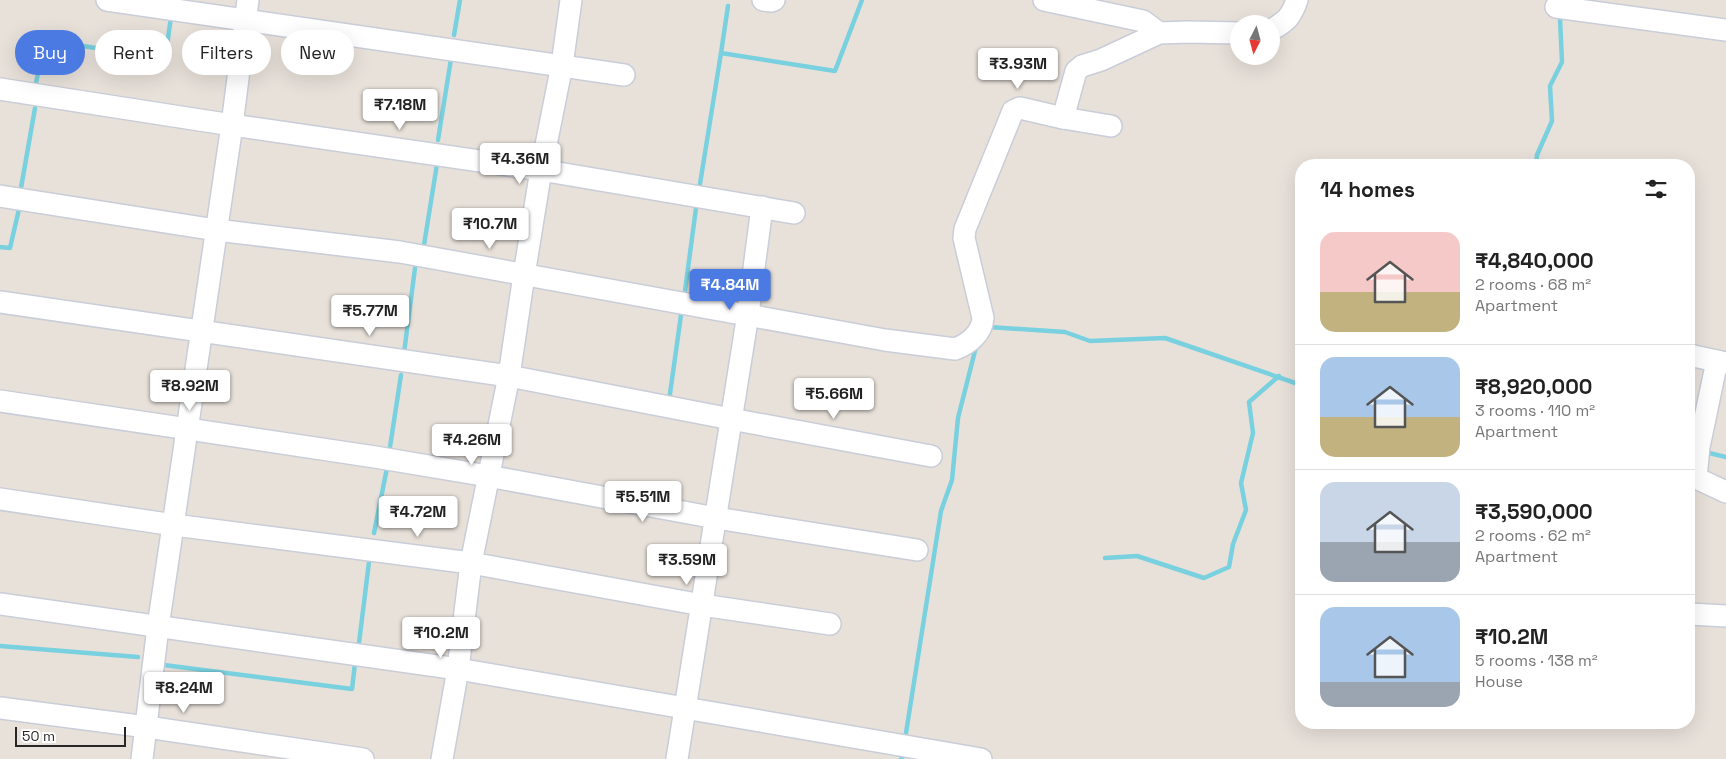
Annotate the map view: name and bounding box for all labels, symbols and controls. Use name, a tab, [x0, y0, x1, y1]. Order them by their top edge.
north arrow	[1230, 15, 1280, 65]
map controls	[1230, 15, 1280, 65]
chip: Buy	[15, 30, 85, 75]
chip: Rent	[95, 30, 172, 75]
chip: Filters	[182, 30, 271, 75]
chip: New	[281, 30, 354, 75]
pin: ₹3.93M	[977, 48, 1059, 90]
text: ₹3.93M	[989, 53, 1047, 74]
pin: ₹7.18M	[359, 88, 441, 131]
text: ₹7.18M	[374, 94, 426, 115]
pin: ₹4.36M	[479, 142, 561, 185]
text: ₹4.36M	[491, 148, 549, 169]
icon: filters	[1642, 175, 1670, 203]
text: 14 homes	[1320, 176, 1415, 203]
pin: ₹10.7M	[449, 208, 531, 250]
text: ₹10.7M	[463, 213, 517, 234]
text: ₹4,840,000	[1475, 247, 1594, 274]
icon: home	[1360, 252, 1420, 312]
pin: ₹4.84M	[689, 268, 771, 311]
text: ₹4.84M	[701, 274, 759, 295]
text: 2 rooms · 68 m²	[1475, 274, 1591, 295]
pin: ₹5.77M	[329, 294, 411, 337]
text: Apartment	[1475, 295, 1558, 316]
text: ₹5.77M	[342, 300, 398, 321]
pin: ₹8.92M	[149, 370, 231, 412]
text: ₹8,920,000	[1475, 373, 1592, 400]
text: ₹8.92M	[161, 375, 219, 396]
icon: home	[1360, 377, 1420, 437]
pin: ₹5.66M	[793, 378, 875, 420]
text: ₹5.66M	[805, 383, 863, 404]
text: 3 rooms · 110 m²	[1475, 400, 1595, 421]
text: Apartment	[1475, 421, 1558, 442]
pin: ₹4.26M	[431, 424, 513, 466]
text: ₹4.26M	[443, 429, 501, 450]
pin: ₹5.51M	[602, 480, 684, 523]
text: ₹5.51M	[616, 486, 670, 507]
pin: ₹4.72M	[377, 496, 459, 538]
text: ₹3,590,000	[1475, 498, 1593, 525]
text: ₹4.72M	[390, 501, 446, 522]
icon: home	[1360, 502, 1420, 562]
text: 2 rooms · 62 m²	[1475, 525, 1591, 546]
pin: ₹3.59M	[646, 544, 728, 586]
text: Apartment	[1475, 546, 1558, 567]
text: ₹3.59M	[658, 549, 716, 570]
pin: ₹10.2M	[400, 616, 482, 659]
text: ₹10.2M	[413, 622, 469, 643]
text: ₹10.2M	[1475, 623, 1548, 650]
icon: home	[1360, 627, 1420, 687]
text: 5 rooms · 138 m²	[1475, 650, 1598, 671]
text: House	[1475, 671, 1523, 692]
pin: ₹8.24M	[143, 672, 225, 714]
text: ₹8.24M	[155, 677, 213, 698]
scale bar	[15, 724, 126, 747]
text: 50 m	[22, 727, 55, 745]

